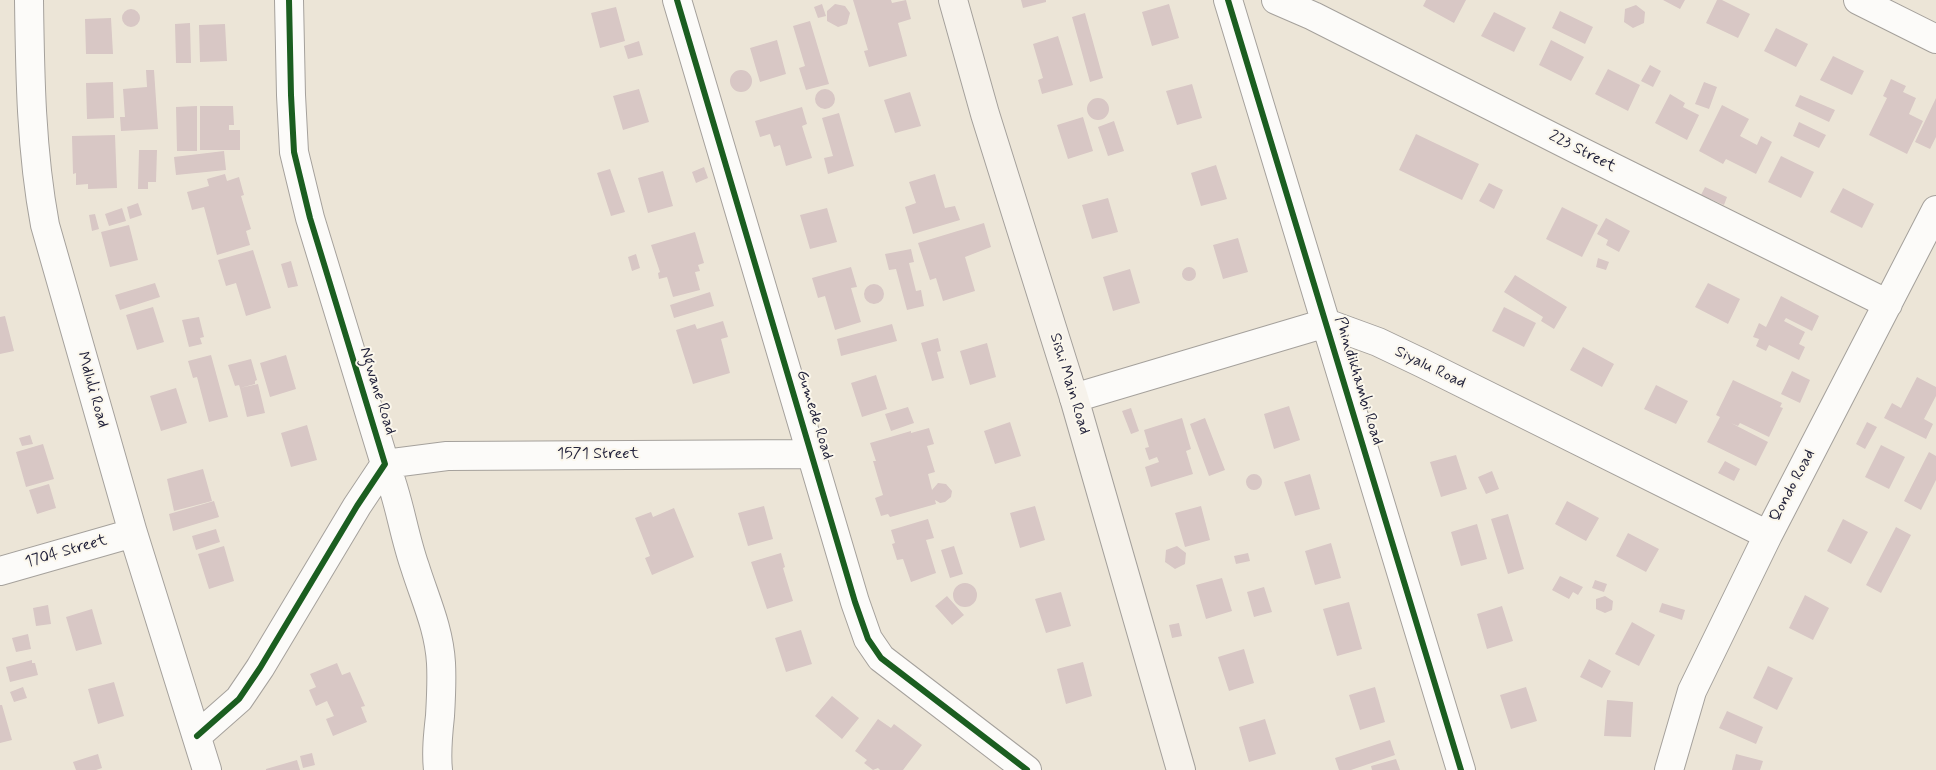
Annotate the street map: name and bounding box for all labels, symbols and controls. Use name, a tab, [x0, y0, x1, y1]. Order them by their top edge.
street label: 223 Street	[1545, 127, 1619, 177]
street label: Phindikhambi Road	[1329, 315, 1387, 447]
street label: Sishi Main Road	[1044, 331, 1094, 437]
street label: Siyalu Road	[1391, 343, 1469, 393]
street label: Ngwane Road	[355, 345, 399, 437]
street label: Mdluli Road	[72, 350, 112, 430]
street label: Gumede Road	[791, 368, 837, 462]
street label: 1571 Street	[557, 445, 639, 465]
street label: Qondo Road	[1766, 447, 1820, 525]
street label: 1704 Street	[23, 531, 109, 573]

